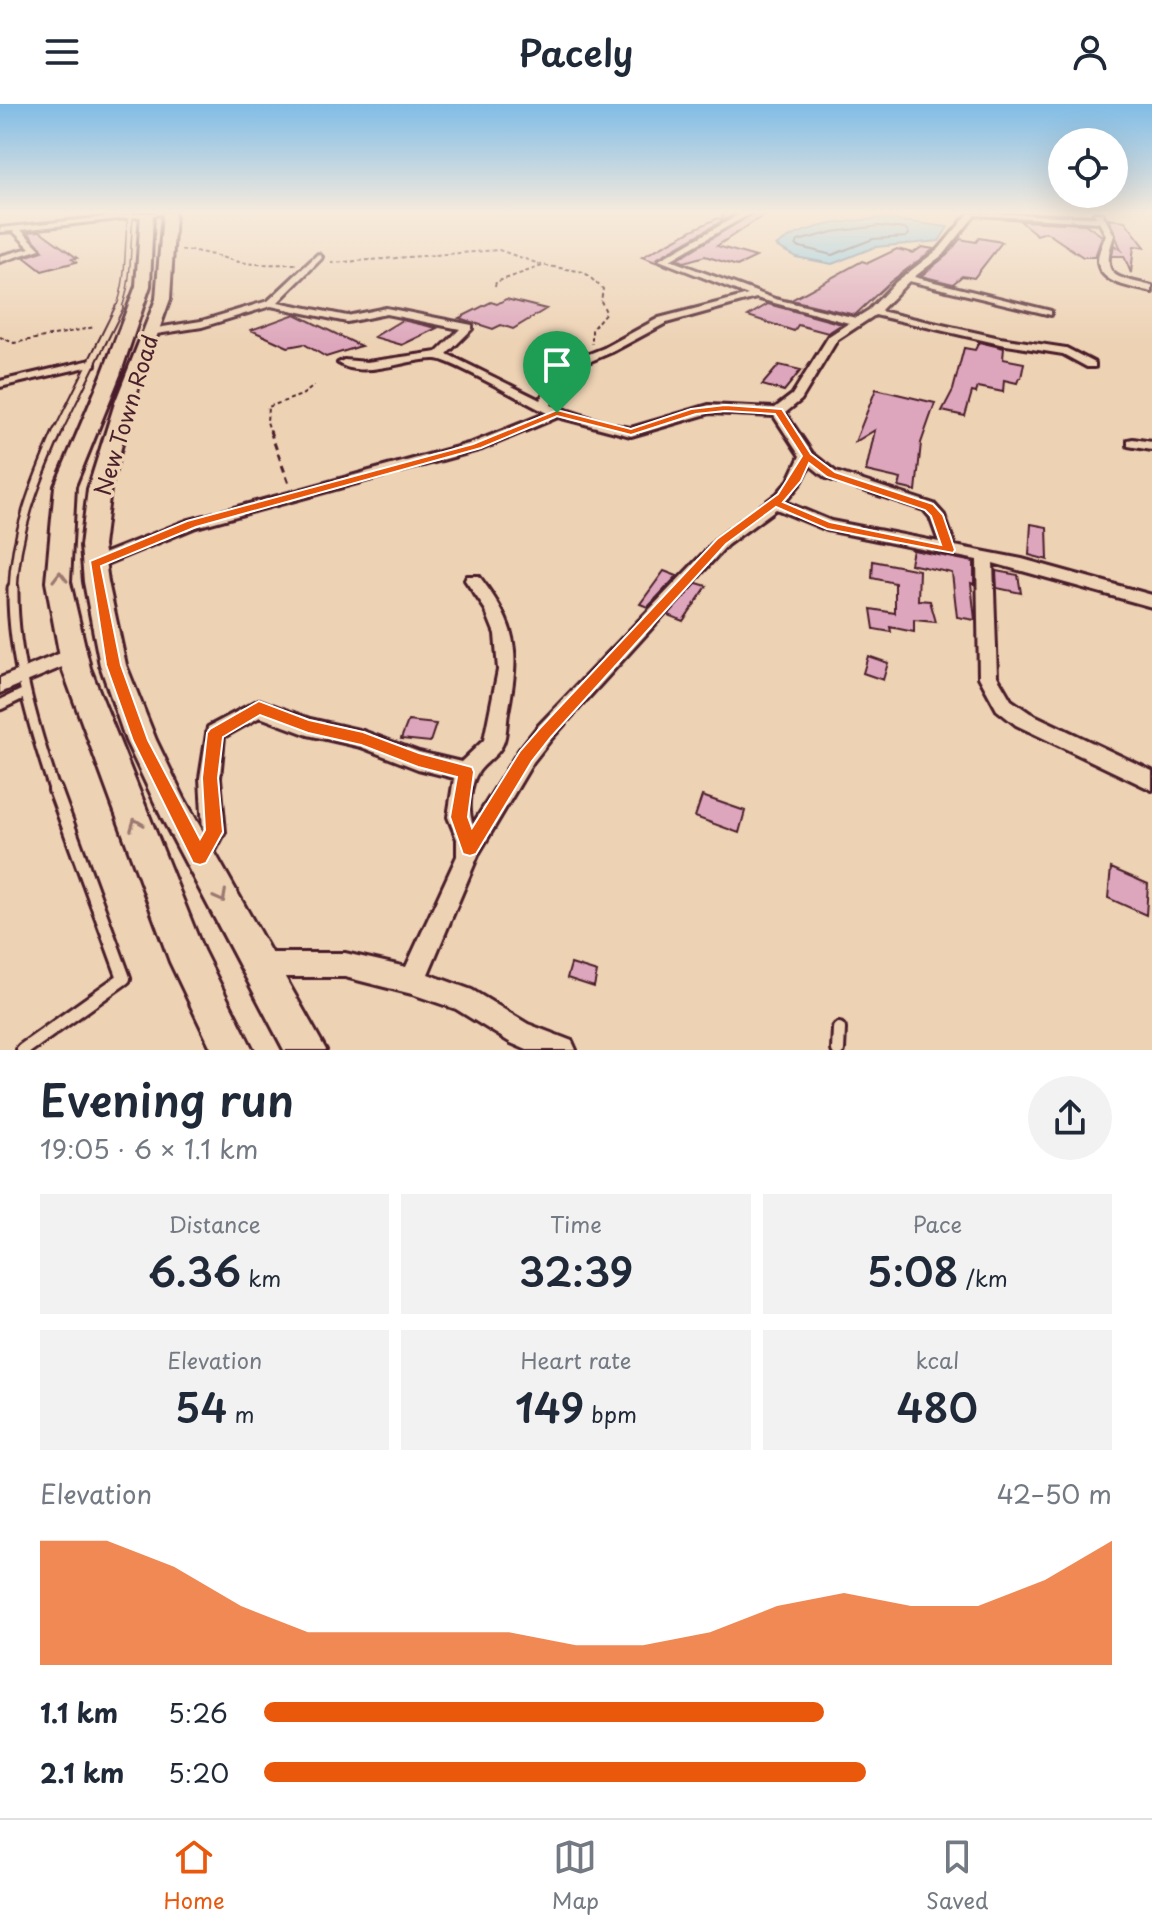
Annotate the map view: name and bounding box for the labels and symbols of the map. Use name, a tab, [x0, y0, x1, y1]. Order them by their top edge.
street label: New Town Road	[85, 330, 165, 500]
pin	[523, 331, 591, 413]
one-way arrow	[51, 570, 69, 583]
one-way arrow	[129, 818, 146, 832]
one-way arrow	[212, 889, 227, 903]

